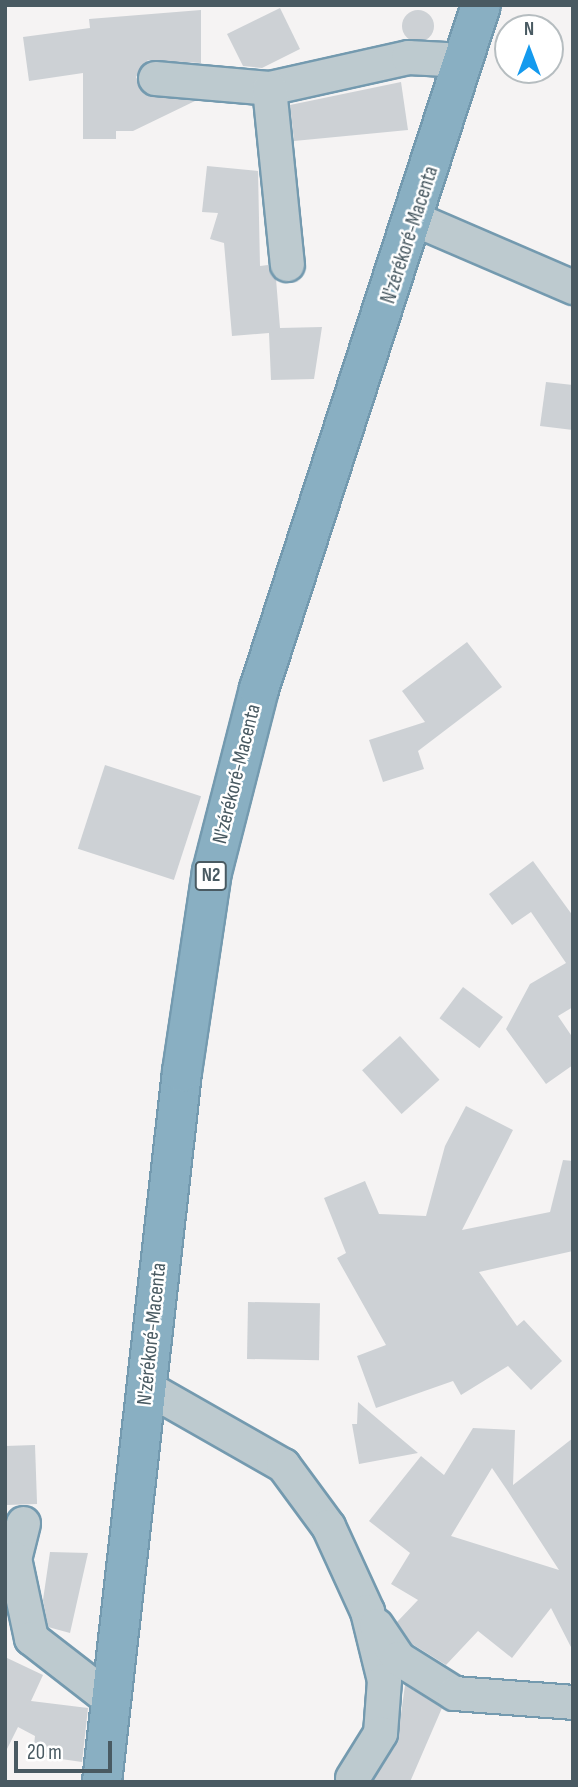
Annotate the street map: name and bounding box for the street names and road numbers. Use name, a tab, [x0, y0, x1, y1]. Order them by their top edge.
street label: N'zérékoré-Macenta	[376, 163, 444, 307]
street label: N'zérékoré-Macenta	[207, 702, 267, 846]
road number: N2	[194, 860, 228, 891]
street label: N'zérékoré-Macenta	[132, 1262, 172, 1406]

